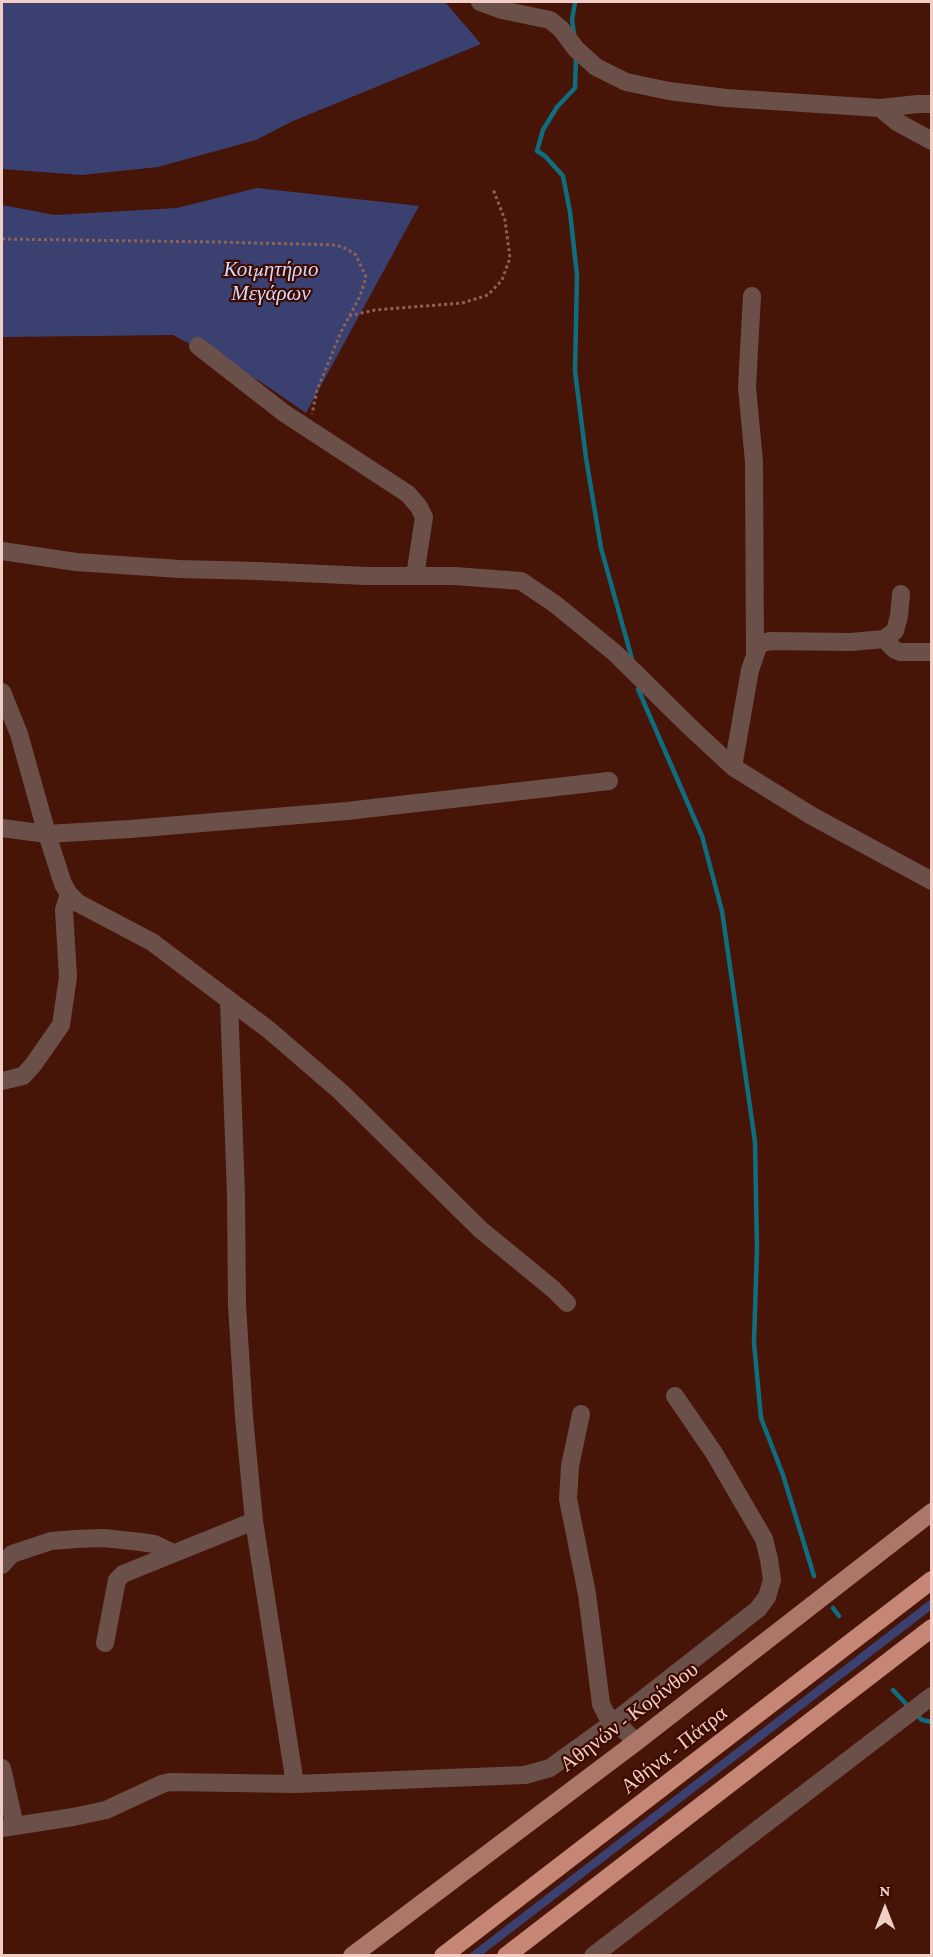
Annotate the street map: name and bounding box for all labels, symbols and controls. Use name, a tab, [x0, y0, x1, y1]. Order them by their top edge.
park label: Κοιμητήριο Μεγάρων	[223, 257, 319, 307]
street label: Αθηνών - Κορίνθου	[555, 1657, 703, 1777]
street label: Αθήνα - Πάτρα	[616, 1701, 732, 1799]
north arrow	[855, 1879, 915, 1939]
text: N	[880, 1882, 890, 1899]

